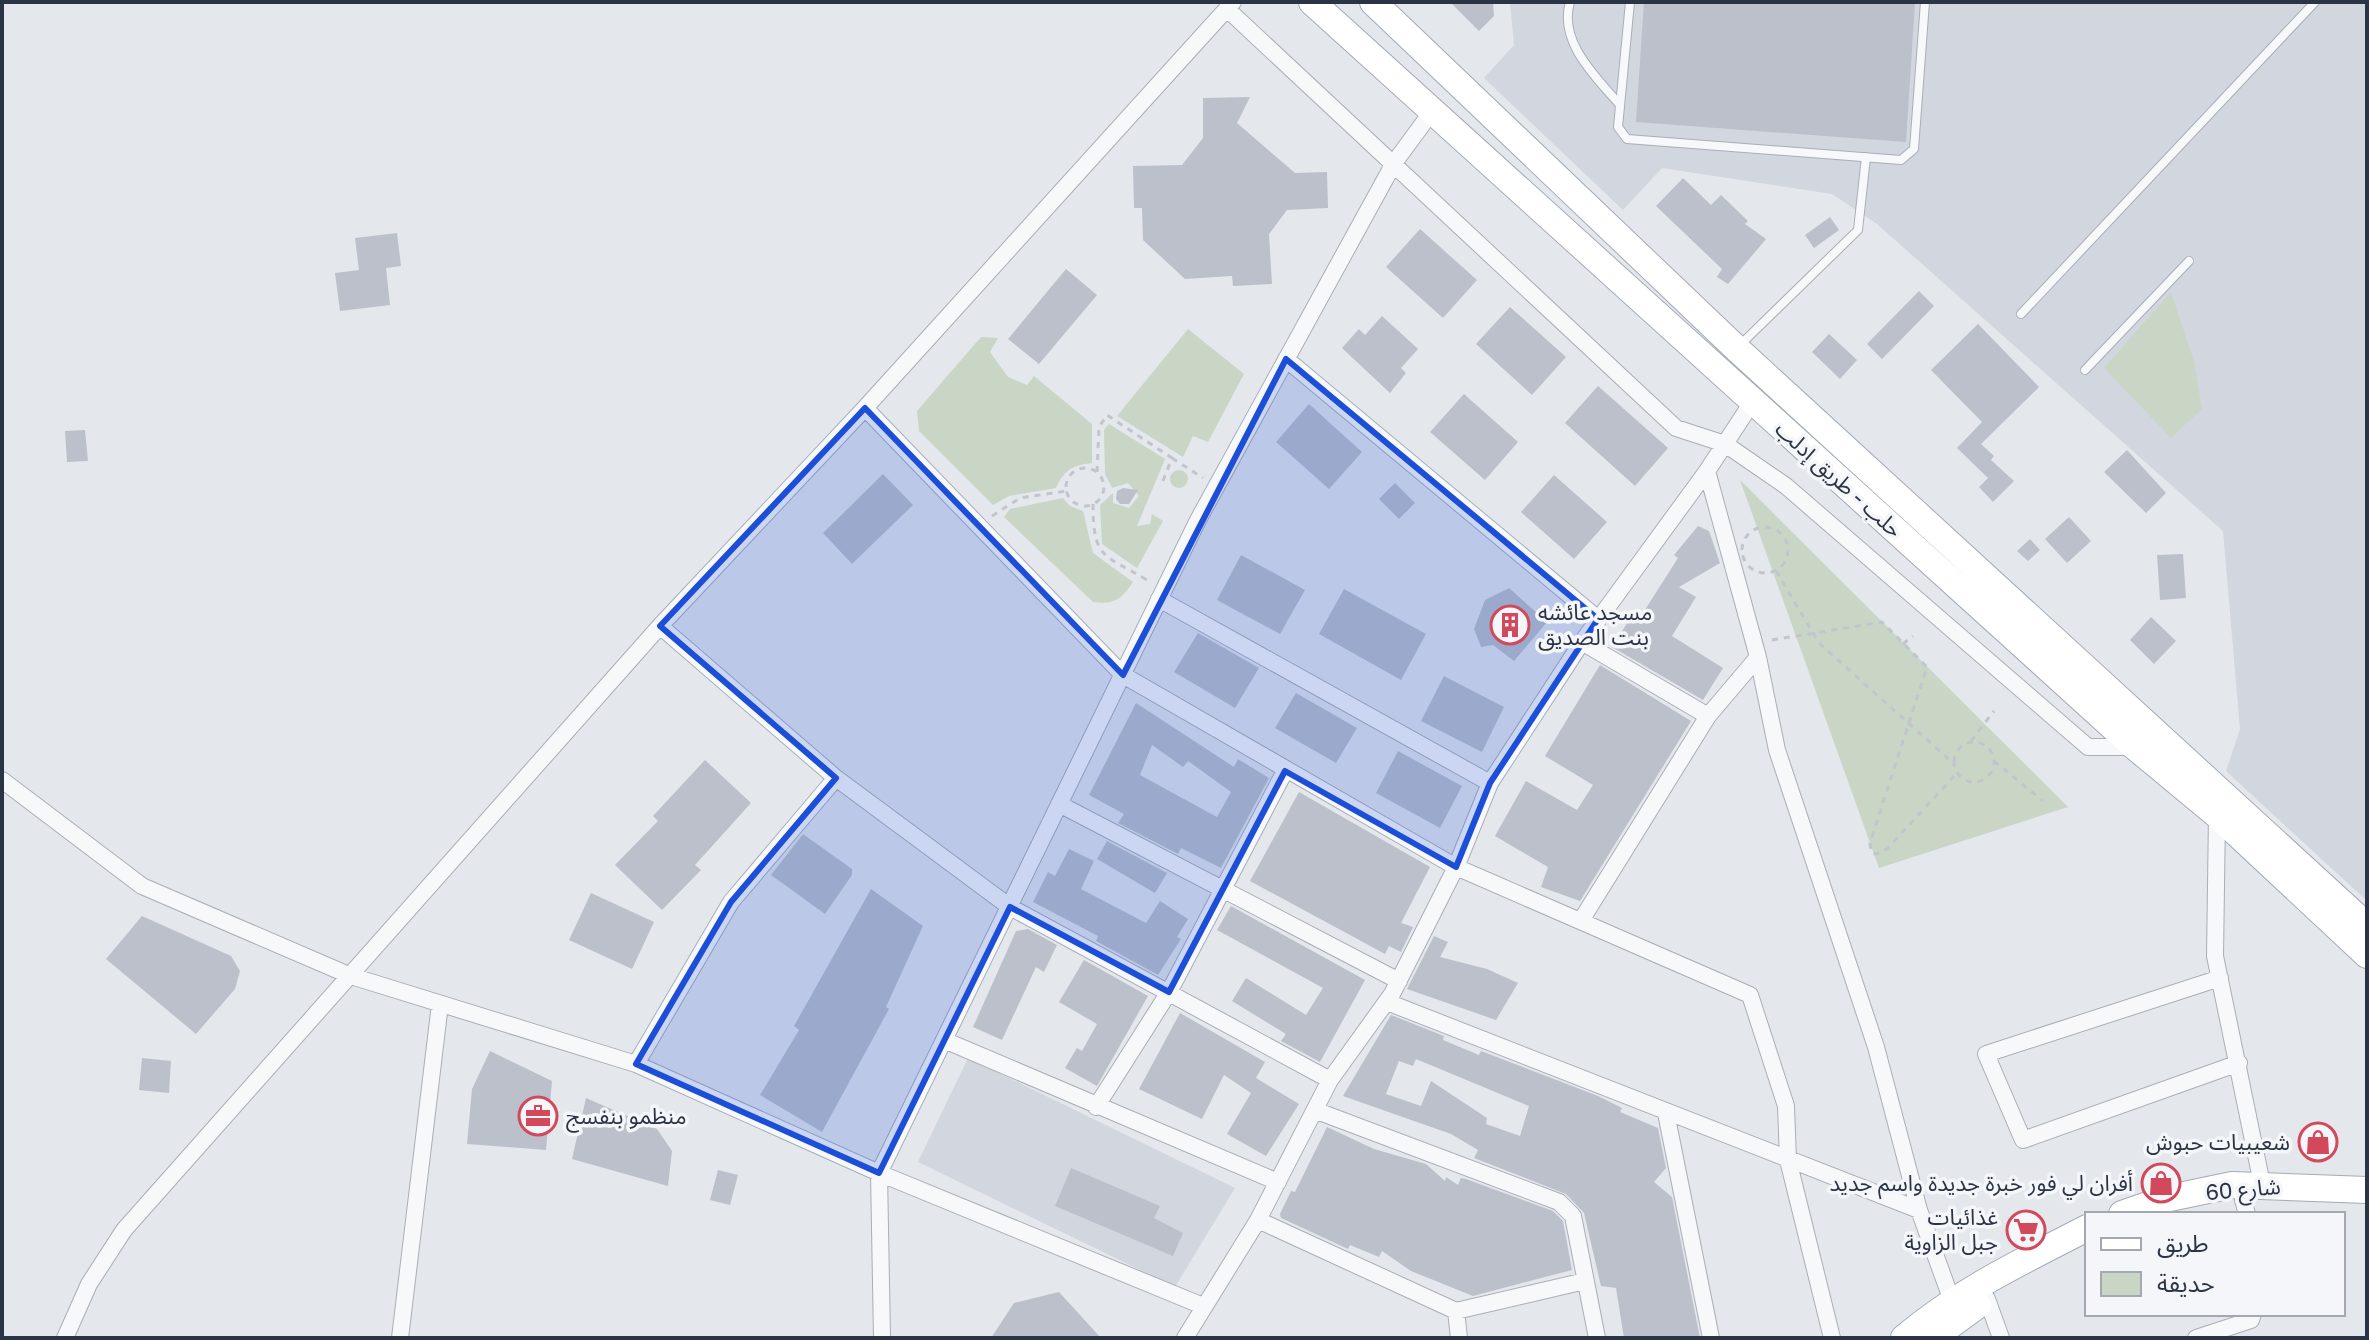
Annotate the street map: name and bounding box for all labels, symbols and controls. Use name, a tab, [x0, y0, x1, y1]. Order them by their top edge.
street label: حلب - طريق إدلب	[1769, 415, 1908, 544]
place label: مسجد عائشه بنت الصديق	[1538, 598, 1652, 651]
building icon: مسجد عائشه بنت الصديق	[1489, 604, 1531, 646]
office icon: منظمو بنفسج	[517, 1095, 559, 1137]
place label: منظمو بنفسج	[566, 1102, 687, 1133]
shop icon: شعيبيات حبوش	[2297, 1121, 2339, 1163]
place label: شعيبيات حبوش	[2146, 1128, 2290, 1155]
shop icon: أفران لي فور خبرة جديدة واسم جديد	[2140, 1162, 2182, 1204]
place label: أفران لي فور خبرة جديدة واسم جديد	[1830, 1169, 2133, 1200]
street label: شارع 60	[2204, 1172, 2282, 1209]
place label: غذائيات جبل الزاوية	[1904, 1203, 1998, 1255]
supermarket icon: غذائيات جبل الزاوية	[2005, 1209, 2047, 1251]
legend	[2085, 1212, 2345, 1316]
text: طريق	[2157, 1228, 2209, 1259]
text: حديقة	[2157, 1268, 2215, 1297]

